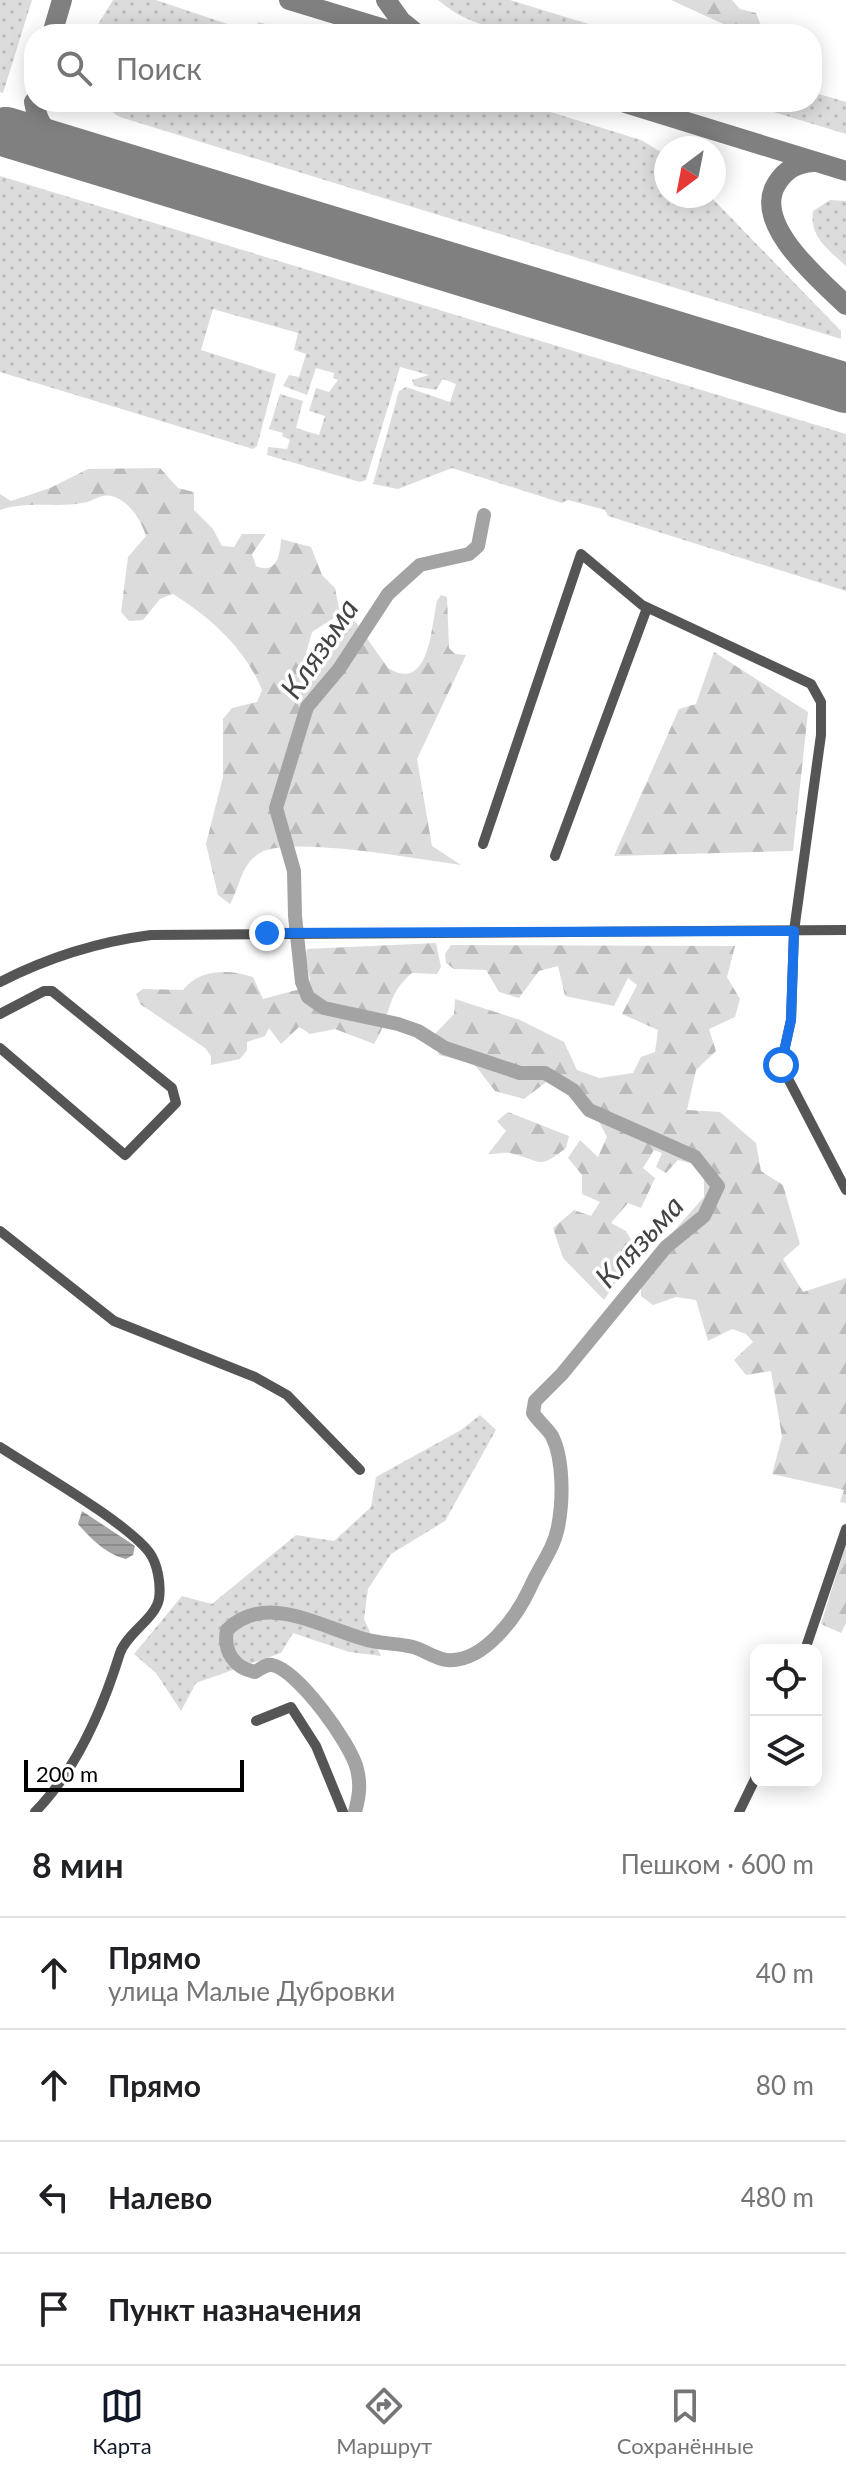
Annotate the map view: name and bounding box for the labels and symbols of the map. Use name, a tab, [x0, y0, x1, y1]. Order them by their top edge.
north arrow	[654, 136, 726, 208]
water label: Клязьма	[272, 591, 365, 705]
route end	[249, 915, 285, 951]
route start	[763, 1047, 799, 1083]
water label: Клязьма	[587, 1187, 690, 1294]
scale bar	[24, 1756, 244, 1792]

